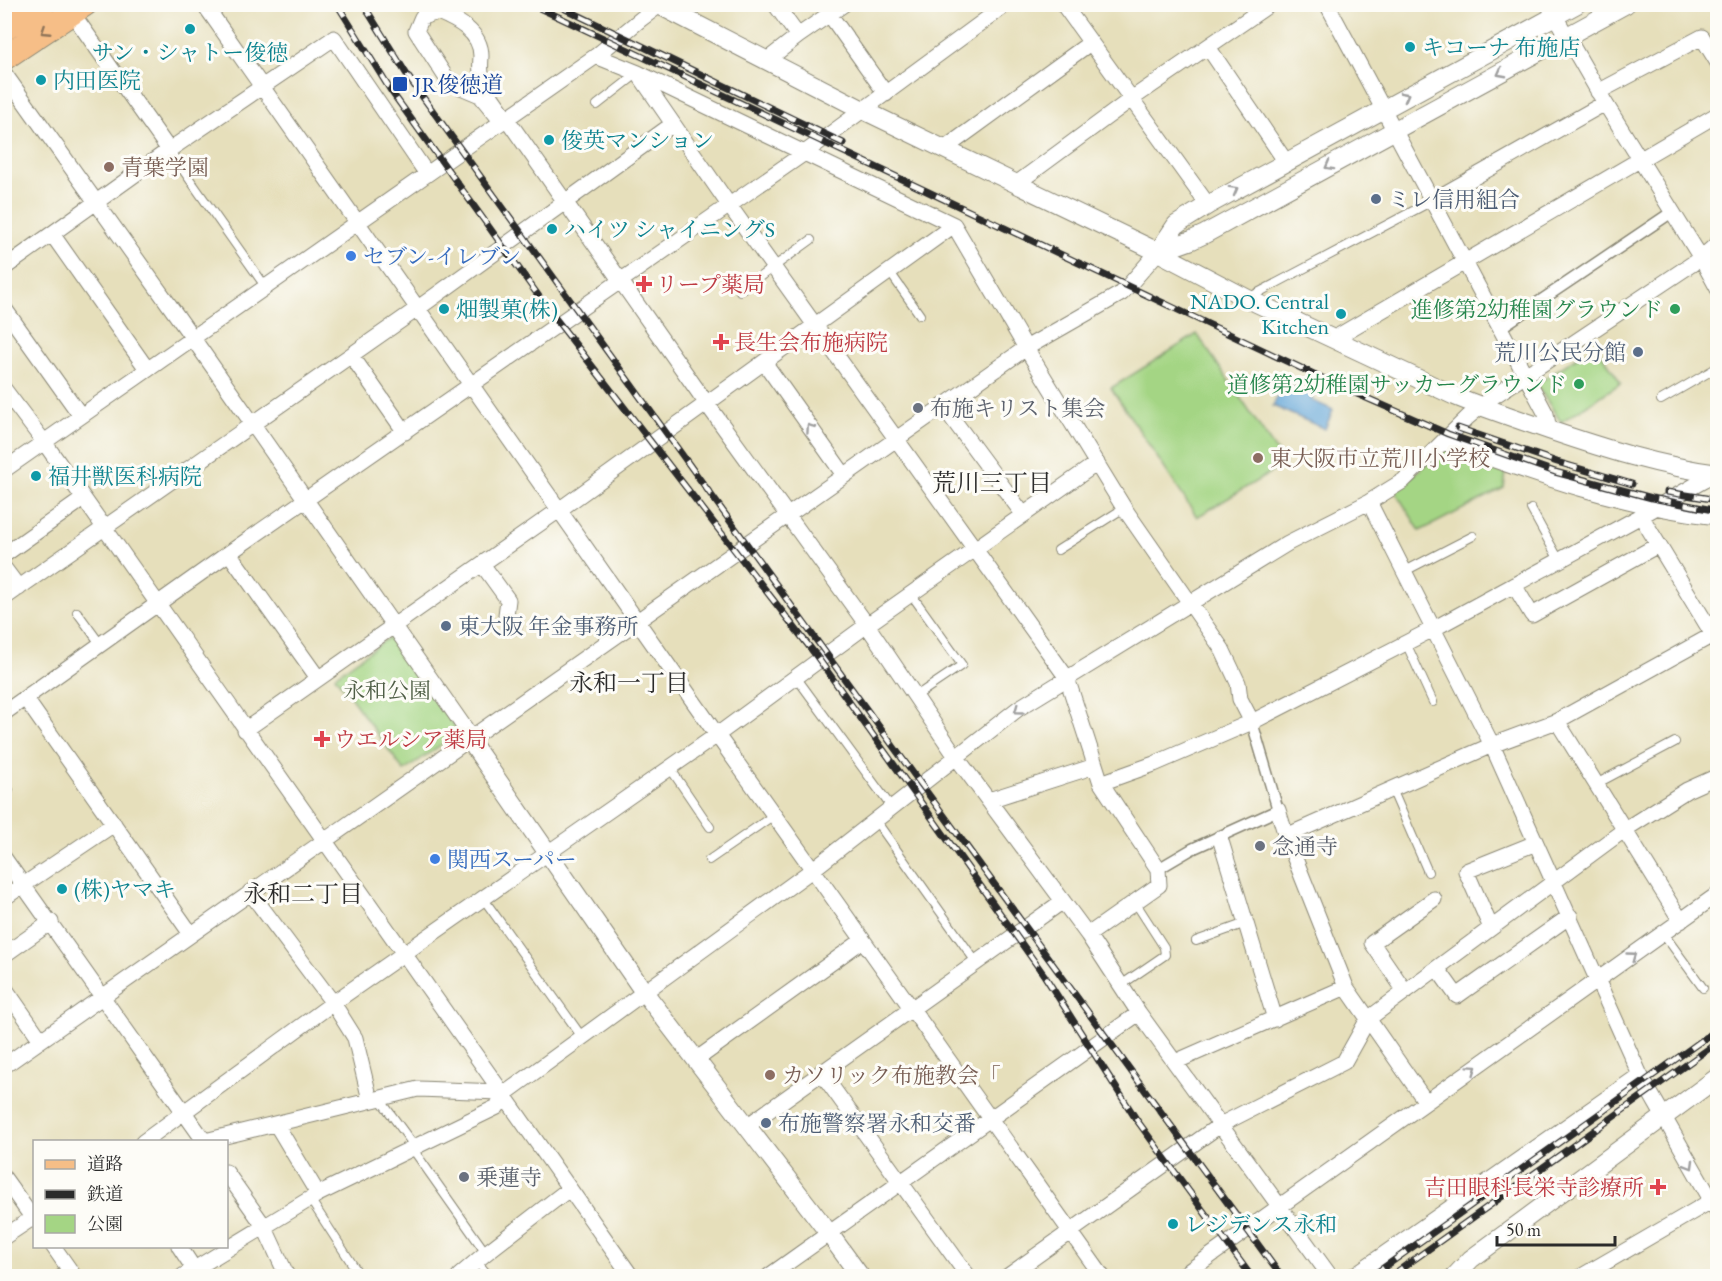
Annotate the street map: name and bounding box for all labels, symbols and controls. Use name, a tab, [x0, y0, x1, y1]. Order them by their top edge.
marker: サン・シャトー俊徳	[183, 22, 197, 36]
one-way arrow	[41, 24, 52, 35]
place label: キコーナ 布施店	[1422, 33, 1580, 62]
place label: サン・シャトー俊徳	[92, 38, 288, 67]
marker: キコーナ 布施店	[1403, 40, 1417, 54]
place label: 内田医院	[53, 66, 141, 95]
one-way arrow	[1496, 66, 1507, 77]
place label: JR俊徳道	[412, 70, 503, 99]
marker: 内田医院	[34, 73, 48, 87]
marker: JR俊徳道	[391, 75, 409, 93]
one-way arrow	[1399, 92, 1410, 103]
place label: 俊英マンション	[561, 126, 714, 155]
marker: 俊英マンション	[542, 133, 556, 147]
place label: 青葉学園	[121, 153, 209, 182]
one-way arrow	[1325, 159, 1335, 170]
marker: 青葉学園	[102, 160, 116, 174]
place label: ミレ信用組合	[1388, 185, 1520, 214]
one-way arrow	[1228, 186, 1239, 197]
marker: ミレ信用組合	[1369, 192, 1383, 206]
place label: ハイツ シャイニングS	[564, 215, 775, 244]
marker: ハイツ シャイニングS	[545, 222, 559, 236]
place label: セブン-イレブン	[363, 242, 521, 271]
marker: セブン-イレブン	[344, 249, 358, 263]
place label: リープ薬局	[656, 270, 765, 299]
marker: リープ薬局	[637, 277, 651, 291]
place label: NADO. Central Kitchen	[1190, 287, 1329, 341]
place label: 畑製菓(株)	[456, 295, 558, 324]
place label: 進修第2幼稚園グラウンド	[1410, 295, 1663, 324]
marker: 畑製菓(株)	[437, 302, 451, 316]
marker: 進修第2幼稚園グラウンド	[1668, 302, 1682, 316]
marker: NADO. Central Kitchen	[1334, 307, 1348, 321]
place label: 長生会布施病院	[734, 328, 888, 357]
marker: 長生会布施病院	[712, 333, 730, 351]
place label: 荒川公民分館	[1494, 338, 1626, 367]
marker: 荒川公民分館	[1631, 345, 1645, 359]
place label: 道修第2幼稚園サッカーグラウンド	[1227, 370, 1567, 399]
marker: 道修第2幼稚園サッカーグラウンド	[1572, 377, 1586, 391]
place label: 布施キリスト集会	[930, 394, 1106, 423]
marker: 布施キリスト集会	[911, 401, 925, 415]
one-way arrow	[806, 423, 817, 434]
place label: 東大阪市立荒川小学校	[1270, 444, 1490, 473]
marker: 東大阪市立荒川小学校	[1251, 451, 1265, 465]
place label: 福井獣医科病院	[48, 462, 202, 491]
district label: 荒川三丁目	[932, 467, 1052, 498]
marker: 福井獣医科病院	[29, 469, 43, 483]
place label: 東大阪 年金事務所	[458, 612, 638, 641]
marker: 東大阪 年金事務所	[439, 619, 453, 633]
district label: 永和一丁目	[569, 667, 689, 698]
park label: 永和公園	[343, 676, 431, 705]
one-way arrow	[1013, 702, 1024, 713]
place label: ウエルシア薬局	[334, 725, 487, 754]
marker: ウエルシア薬局	[315, 732, 329, 746]
place label: 念通寺	[1272, 832, 1338, 861]
marker: 念通寺	[1253, 839, 1267, 853]
place label: 関西スーパー	[447, 845, 577, 874]
marker: 関西スーパー	[428, 852, 442, 866]
place label: (株)ヤマキ	[74, 875, 176, 904]
district label: 永和二丁目	[243, 878, 363, 909]
marker: (株)ヤマキ	[55, 882, 69, 896]
one-way arrow	[1626, 952, 1637, 963]
place label: カソリック布施教会「	[782, 1061, 1001, 1090]
one-way arrow	[1467, 1065, 1478, 1076]
marker: カソリック布施教会「	[763, 1068, 777, 1082]
place label: 布施警察署永和交番	[778, 1109, 976, 1138]
marker: 布施警察署永和交番	[759, 1116, 773, 1130]
legend	[33, 1140, 228, 1248]
text: 道路	[87, 1152, 123, 1175]
one-way arrow	[1683, 1159, 1694, 1169]
place label: 乗蓮寺	[476, 1163, 542, 1192]
marker: 乗蓮寺	[457, 1170, 471, 1184]
place label: 吉田眼科長栄寺診療所	[1424, 1173, 1644, 1202]
marker: 吉田眼科長栄寺診療所	[1649, 1178, 1667, 1196]
text: 鉄道	[87, 1182, 123, 1205]
scale bar	[1497, 1209, 1616, 1247]
place label: レジデンス永和	[1185, 1210, 1337, 1239]
text: 公園	[87, 1212, 123, 1235]
marker: レジデンス永和	[1166, 1217, 1180, 1231]
text: 50 m	[1506, 1218, 1541, 1241]

